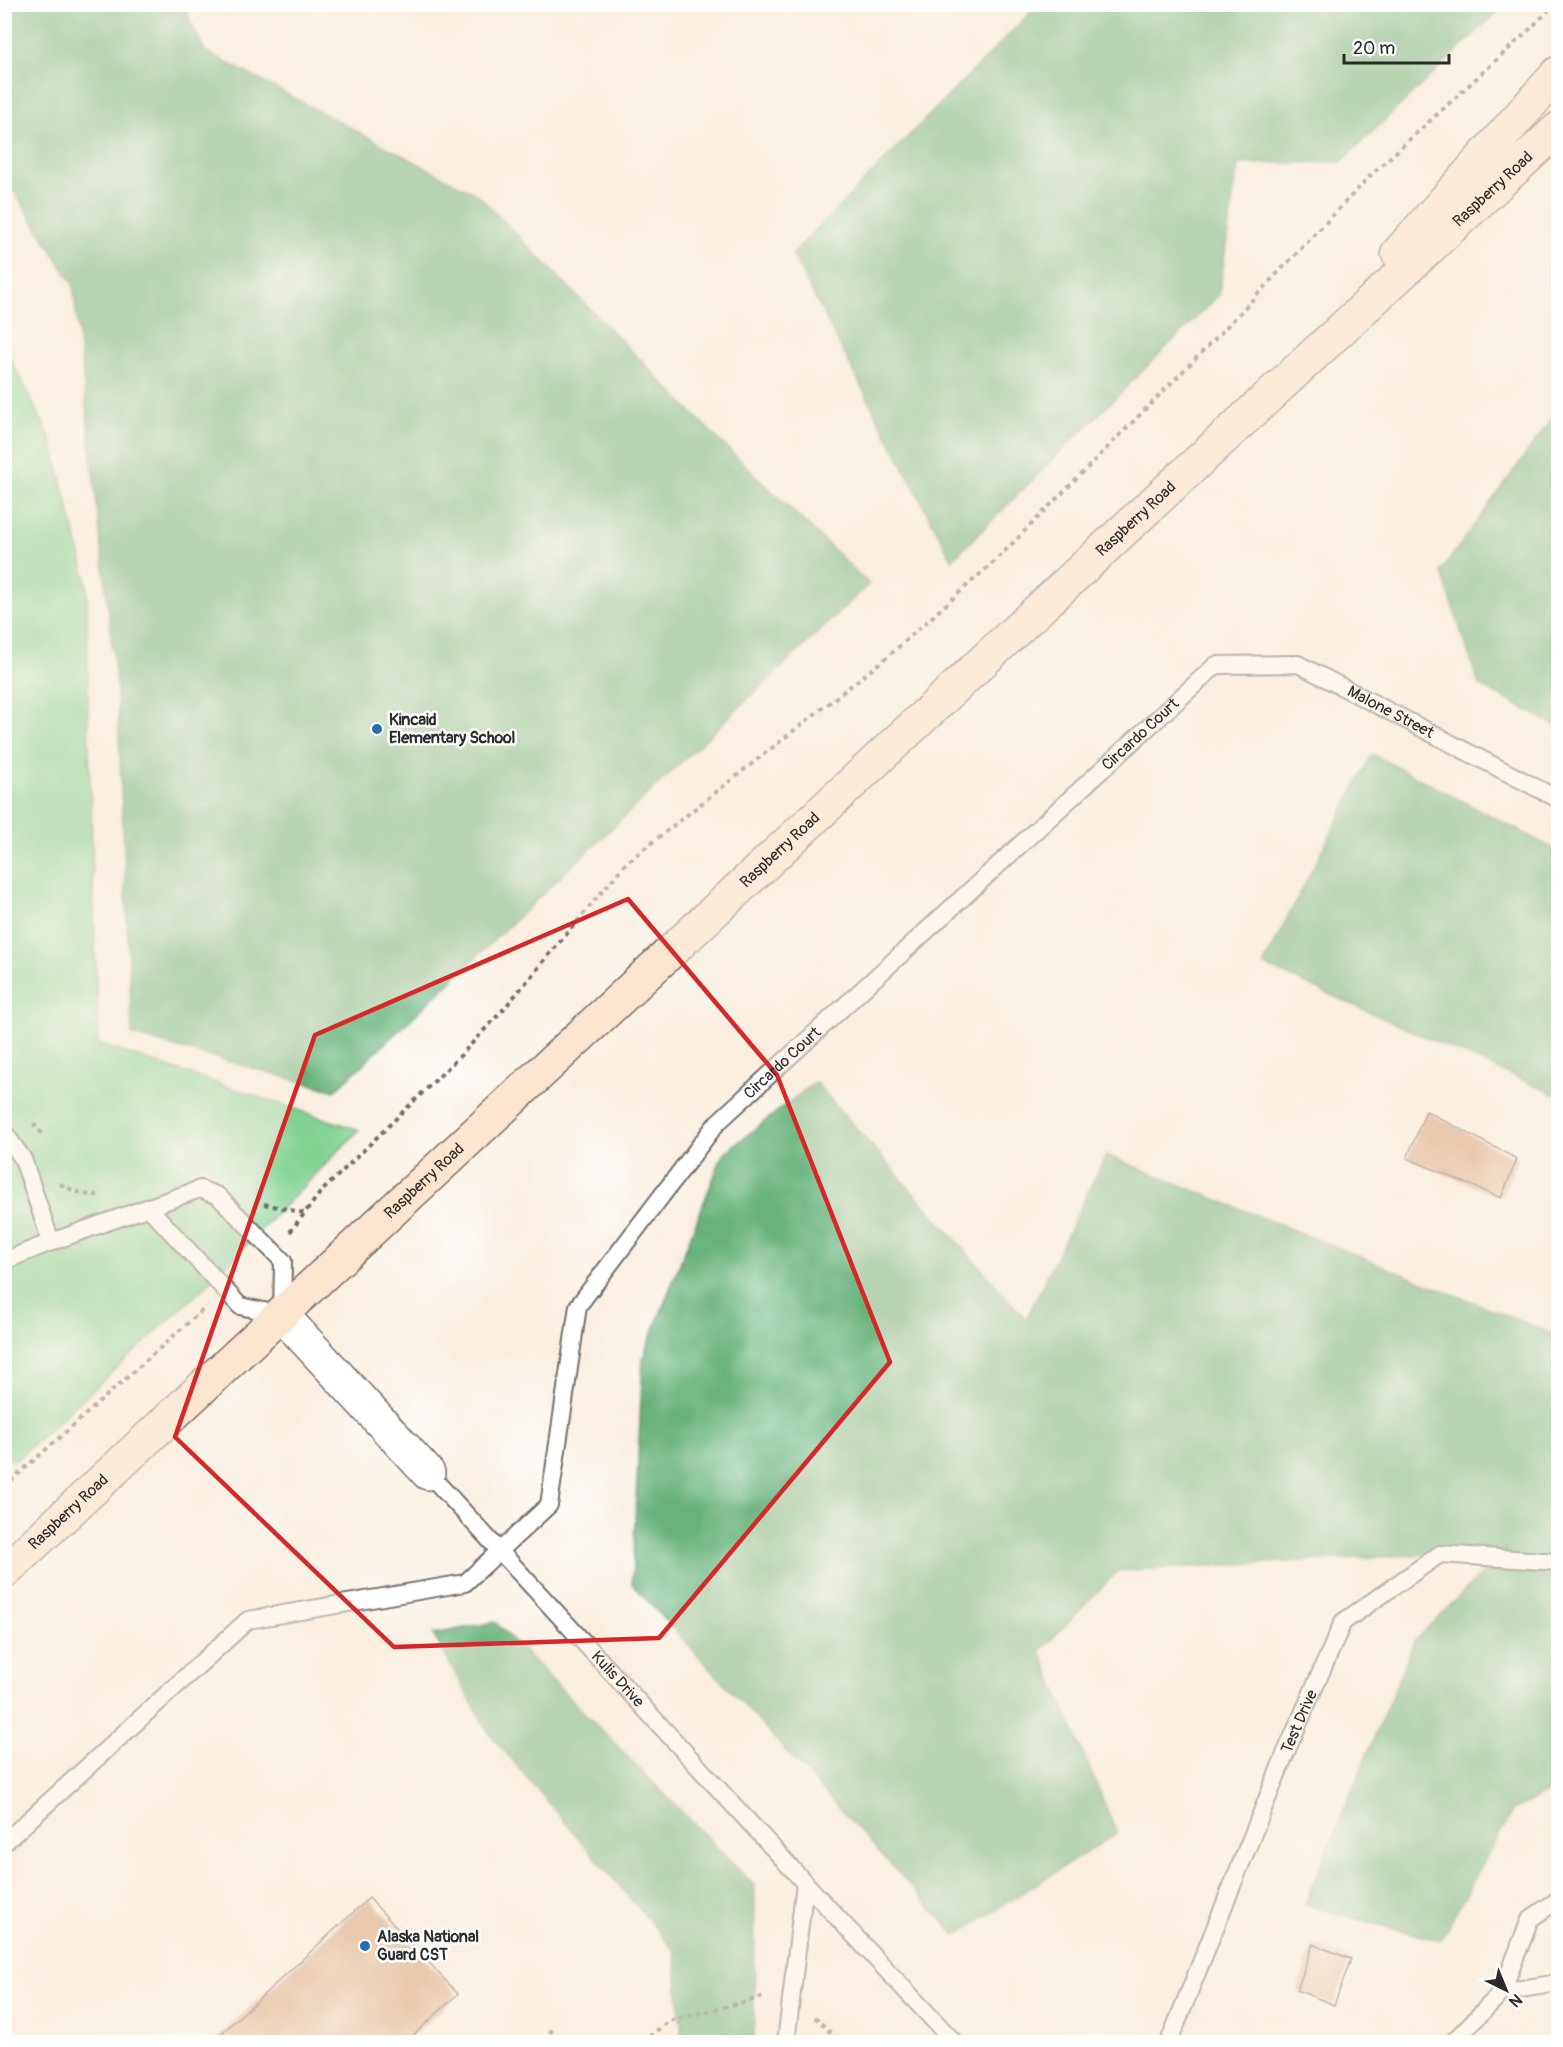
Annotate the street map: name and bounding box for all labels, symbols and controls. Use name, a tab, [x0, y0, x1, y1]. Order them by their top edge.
scale bar	[1344, 27, 1449, 65]
text: 20 m	[1353, 37, 1395, 60]
street label: Raspberry Road	[1449, 147, 1537, 231]
street label: Raspberry Road	[1092, 477, 1180, 561]
street label: Malone Street	[1344, 681, 1438, 743]
street label: Circardo Court	[1098, 694, 1184, 775]
place label: Kincaid Elementary School	[389, 710, 516, 748]
marker: Kincaid Elementary School	[370, 722, 384, 736]
street label: Raspberry Road	[736, 808, 824, 892]
street label: Circardo Court	[740, 1022, 826, 1103]
street label: Raspberry Road	[380, 1139, 468, 1223]
street label: Raspberry Road	[24, 1470, 113, 1554]
street label: Kulis Drive	[587, 1647, 648, 1711]
street label: Test Drive	[1277, 1687, 1322, 1756]
place label: Alaska National Guard CST	[377, 1927, 479, 1965]
marker: Alaska National Guard CST	[358, 1939, 372, 1953]
north arrow	[1476, 1960, 1536, 2020]
text: N	[1505, 1989, 1526, 2011]

